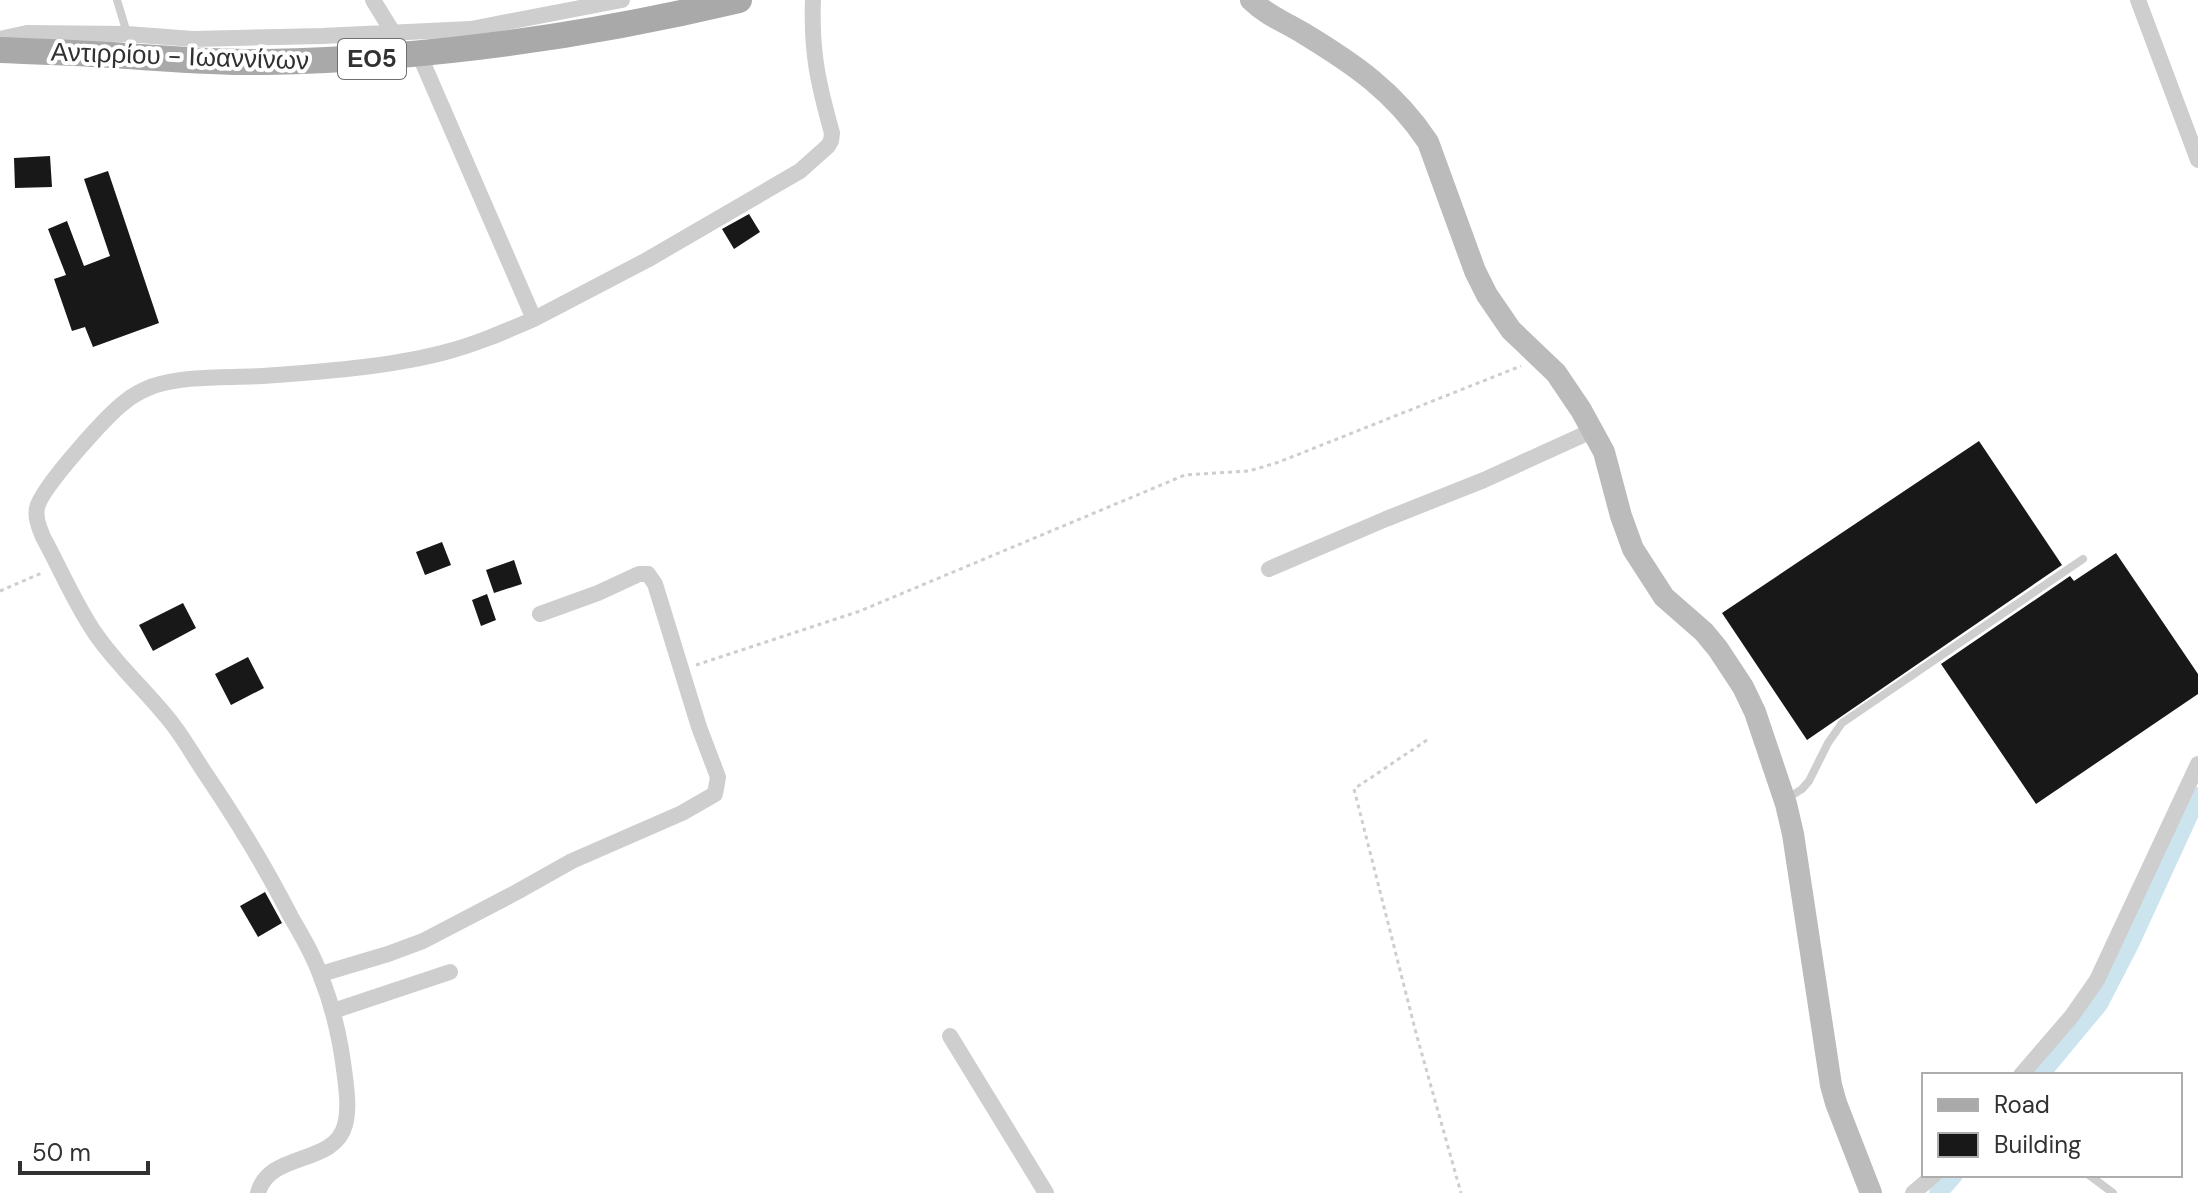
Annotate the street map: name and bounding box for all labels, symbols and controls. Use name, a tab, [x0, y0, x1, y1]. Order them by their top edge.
street label: Αντιρρίου - Ιωαννίνων	[50, 34, 310, 78]
road number: ΕΟ5	[338, 39, 406, 79]
legend	[1922, 1073, 2182, 1177]
text: Road	[1994, 1089, 2050, 1120]
scale bar	[20, 1125, 148, 1175]
text: Building	[1994, 1129, 2081, 1160]
text: 50 m	[32, 1137, 91, 1168]

